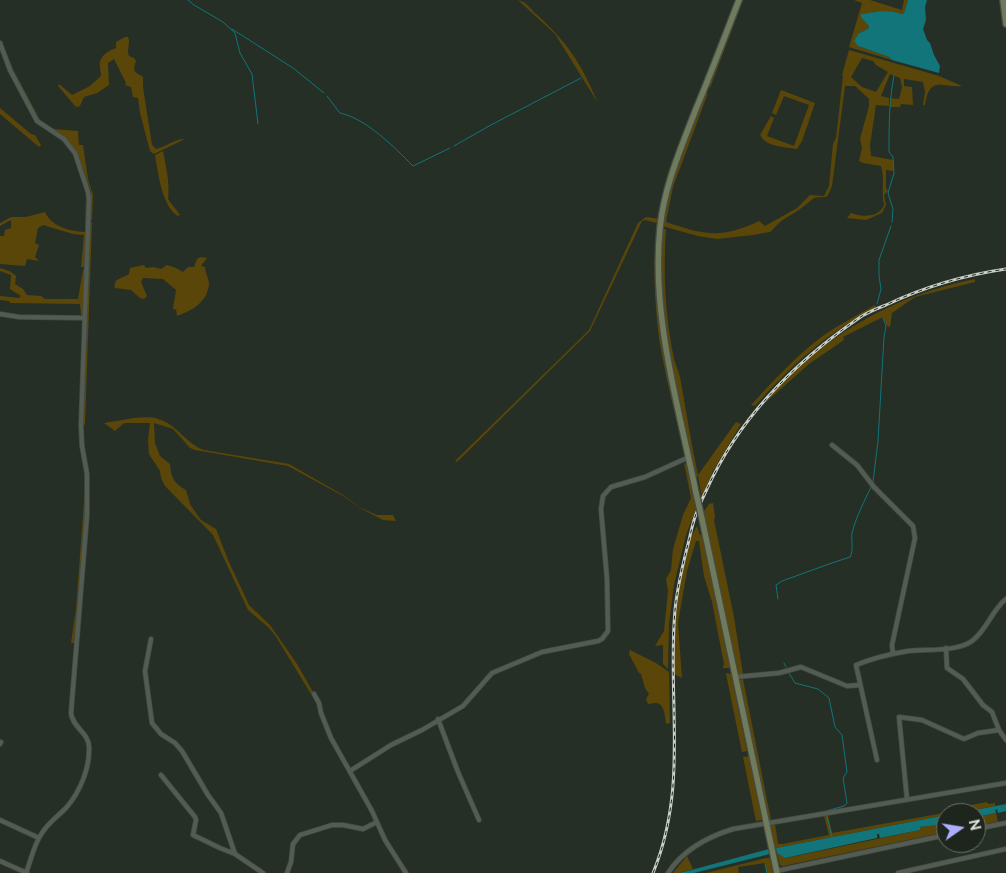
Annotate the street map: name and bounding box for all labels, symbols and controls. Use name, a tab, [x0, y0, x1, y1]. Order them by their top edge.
north arrow	[936, 803, 986, 853]
text: N	[966, 818, 984, 832]

